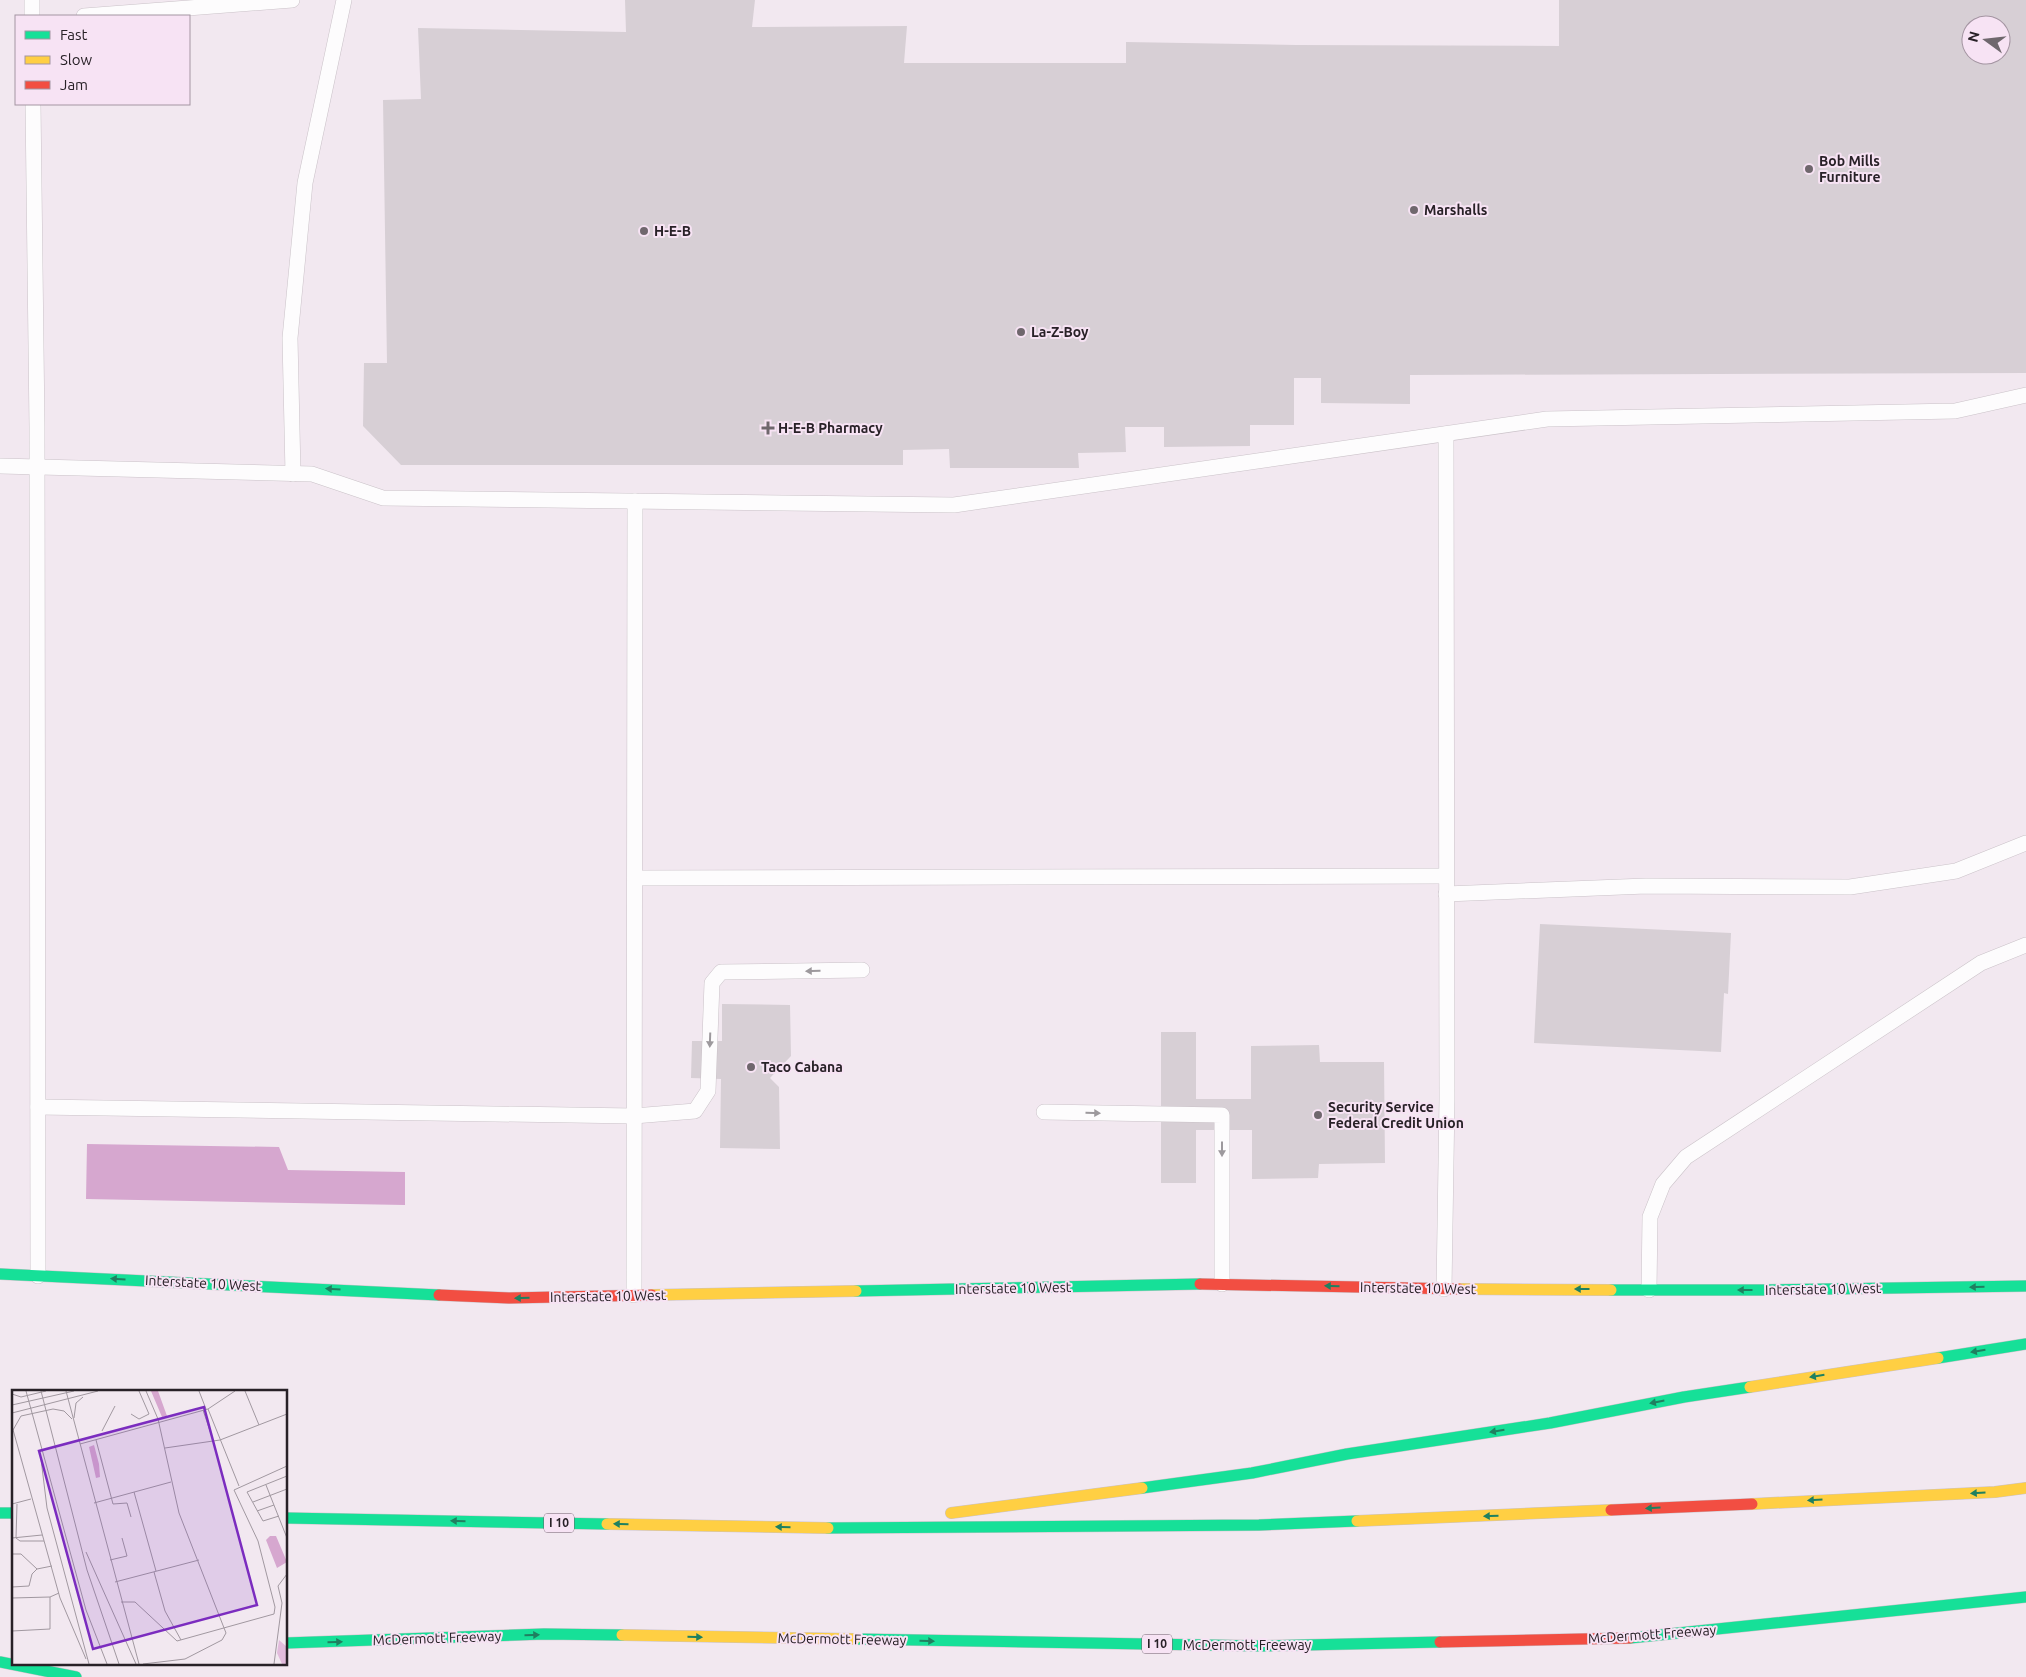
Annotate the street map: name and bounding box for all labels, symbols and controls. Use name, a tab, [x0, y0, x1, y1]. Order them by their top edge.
legend	[15, 15, 190, 105]
north arrow	[1961, 15, 2011, 65]
text: Fast	[60, 26, 88, 43]
text: N	[1964, 30, 1983, 44]
text: Slow	[60, 51, 93, 68]
text: Jam	[60, 76, 88, 93]
place label: Bob Mills Furniture	[1819, 153, 1881, 185]
marker: Bob Mills Furniture	[1803, 163, 1815, 175]
place label: Marshalls	[1424, 202, 1488, 218]
marker: Marshalls	[1408, 204, 1420, 216]
place label: H-E-B	[654, 223, 691, 239]
marker: H-E-B	[638, 225, 650, 237]
place label: La-Z-Boy	[1031, 324, 1089, 340]
marker: La-Z-Boy	[1015, 326, 1027, 338]
place label: H-E-B Pharmacy	[778, 420, 883, 436]
marker: H-E-B Pharmacy	[762, 422, 774, 434]
one-way arrow	[805, 967, 821, 975]
one-way arrow	[705, 1032, 713, 1048]
place label: Taco Cabana	[761, 1059, 843, 1075]
marker: Taco Cabana	[745, 1061, 757, 1073]
place label: Security Service Federal Credit Union	[1328, 1099, 1464, 1131]
one-way arrow	[1085, 1109, 1101, 1117]
marker: Security Service Federal Credit Union	[1312, 1109, 1324, 1121]
one-way arrow	[1218, 1141, 1226, 1157]
street label: Interstate 10 West	[145, 1272, 262, 1294]
one-way arrow	[110, 1275, 126, 1283]
street label: Interstate 10 West	[955, 1279, 1072, 1297]
street label: Interstate 10 West	[1360, 1279, 1477, 1297]
street label: Interstate 10 West	[1765, 1280, 1882, 1298]
one-way arrow	[1324, 1282, 1340, 1290]
one-way arrow	[1969, 1283, 1985, 1291]
one-way arrow	[325, 1285, 341, 1293]
one-way arrow	[1574, 1285, 1590, 1293]
one-way arrow	[1737, 1286, 1753, 1294]
street label: Interstate 10 West	[550, 1287, 667, 1305]
one-way arrow	[514, 1294, 530, 1302]
one-way arrow	[1969, 1348, 1985, 1356]
one-way arrow	[1809, 1372, 1825, 1380]
inset map	[12, 1390, 288, 1664]
one-way arrow	[1649, 1398, 1664, 1406]
one-way arrow	[1489, 1428, 1505, 1436]
one-way arrow	[1969, 1489, 1985, 1497]
one-way arrow	[1807, 1497, 1823, 1505]
one-way arrow	[1645, 1505, 1661, 1513]
one-way arrow	[1482, 1512, 1498, 1520]
road number: I 10	[544, 1514, 574, 1532]
one-way arrow	[450, 1517, 466, 1525]
one-way arrow	[613, 1520, 629, 1528]
one-way arrow	[775, 1523, 791, 1531]
street label: McDermott Freeway	[1587, 1622, 1717, 1646]
street label: McDermott Freeway	[372, 1628, 502, 1648]
one-way arrow	[525, 1630, 541, 1638]
street label: McDermott Freeway	[778, 1630, 907, 1648]
one-way arrow	[687, 1633, 703, 1641]
road number: I 10	[1142, 1635, 1172, 1654]
one-way arrow	[327, 1637, 343, 1645]
one-way arrow	[920, 1637, 936, 1645]
street label: McDermott Freeway	[1183, 1637, 1312, 1653]

